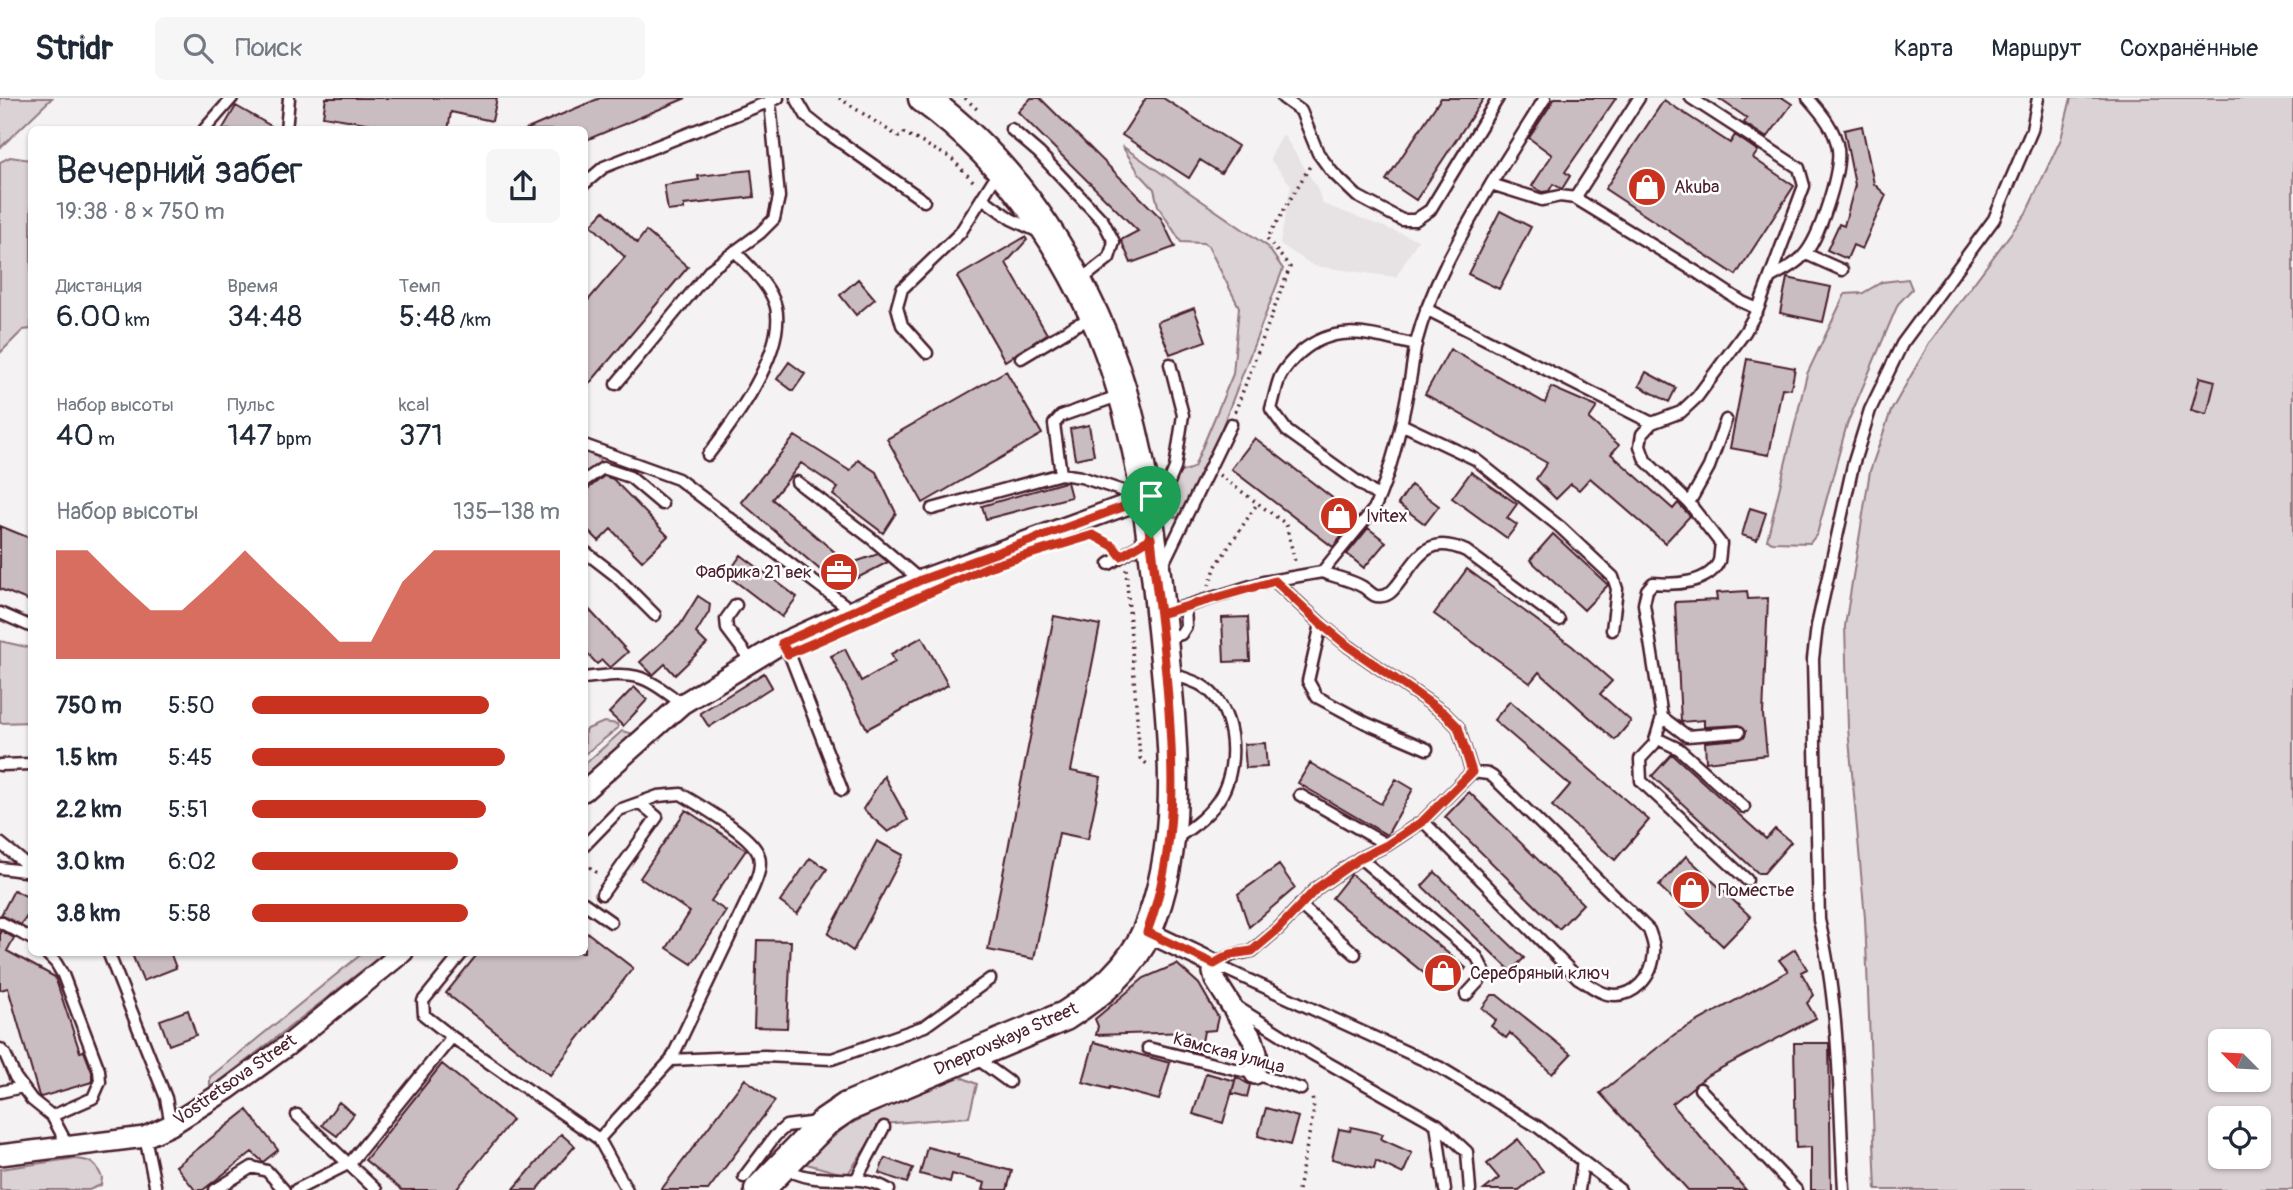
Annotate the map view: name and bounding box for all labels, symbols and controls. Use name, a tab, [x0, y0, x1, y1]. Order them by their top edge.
search box	[155, 17, 645, 80]
text: Stridr	[35, 28, 113, 69]
icon: search	[179, 29, 217, 67]
text: Поиск	[235, 32, 303, 64]
text: Карта	[1894, 34, 1953, 63]
text: Маршрут	[1991, 34, 2082, 63]
text: Сохранённые	[2120, 34, 2258, 63]
text: Вечерний забег	[56, 147, 303, 195]
button: share	[486, 149, 560, 223]
shop icon: Akuba	[1626, 166, 1668, 208]
place label: Akuba	[1674, 176, 1719, 199]
text: 19:38 · 8 × 750 m	[56, 197, 225, 226]
text: Дистанция	[56, 274, 142, 298]
text: Время	[227, 274, 278, 298]
text: Темп	[399, 274, 441, 298]
text: 6.00	[56, 298, 121, 335]
text: 34:48	[227, 298, 302, 335]
text: 5:48	[399, 298, 455, 335]
text: km	[121, 308, 150, 332]
text: /km	[455, 308, 491, 332]
text: Набор высоты	[56, 393, 174, 417]
text: Пульс	[227, 393, 275, 417]
text: kcal	[399, 393, 430, 417]
text: 40	[56, 417, 94, 454]
text: 147	[227, 417, 272, 454]
text: 371	[399, 417, 443, 454]
text: m	[94, 427, 115, 451]
text: bpm	[272, 427, 312, 451]
pin	[1121, 466, 1181, 538]
icon: arrive	[1132, 477, 1170, 515]
shop icon: Ivitex	[1318, 495, 1360, 537]
text: Набор высоты	[56, 497, 198, 526]
text: 135–138 m	[453, 497, 560, 526]
place label: Ivitex	[1366, 505, 1408, 528]
office icon: Фабрика 21 век	[818, 551, 860, 593]
place label: Фабрика 21 век	[696, 561, 812, 584]
text: 750 m	[56, 691, 122, 720]
text: 5:50	[168, 691, 215, 720]
text: 1.5 km	[56, 743, 118, 772]
text: 5:45	[168, 743, 212, 772]
text: 2.2 km	[56, 795, 122, 824]
text: 5:51	[168, 795, 208, 824]
text: 3.0 km	[56, 847, 125, 876]
text: 6:02	[168, 847, 216, 876]
shop icon: Поместье	[1670, 869, 1712, 911]
place label: Поместье	[1718, 879, 1794, 902]
text: 3.8 km	[56, 899, 120, 928]
text: 5:58	[168, 899, 211, 928]
shop icon: Серебряный ключ	[1422, 952, 1464, 994]
place label: Серебряный ключ	[1470, 962, 1610, 985]
street label: Dneprovskaya Street	[930, 997, 1082, 1081]
street label: Камская улица	[1171, 1027, 1287, 1079]
street label: Vostretsova Street	[169, 1029, 302, 1131]
north arrow	[2208, 1029, 2272, 1092]
map controls	[2208, 1029, 2271, 1169]
button: locate	[2208, 1106, 2271, 1169]

